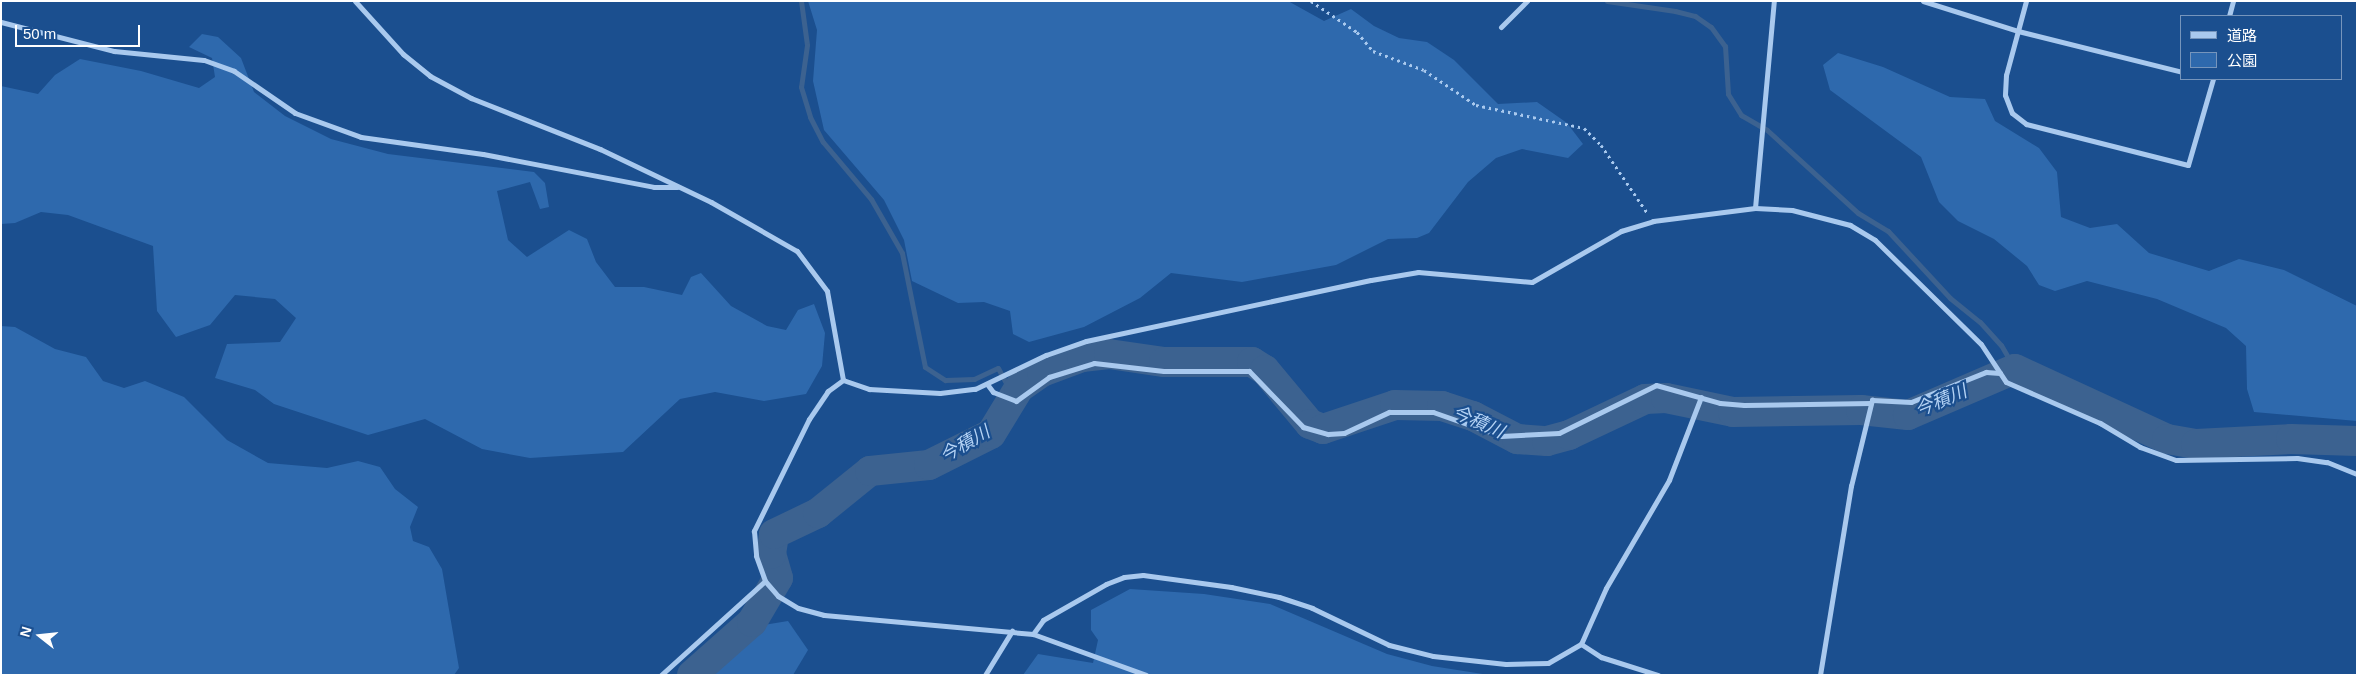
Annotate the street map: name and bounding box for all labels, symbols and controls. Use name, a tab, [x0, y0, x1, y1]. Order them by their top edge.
scale bar	[18, 15, 142, 47]
legend	[2180, 15, 2343, 80]
text: 50 m	[23, 25, 56, 42]
text: 道路	[2227, 27, 2257, 44]
text: 公園	[2227, 52, 2257, 69]
water label: 今積川	[1912, 381, 1970, 421]
water label: 今積川	[1449, 401, 1507, 443]
water label: 今積川	[936, 421, 994, 467]
north arrow	[15, 611, 65, 661]
text: N	[16, 625, 35, 639]

